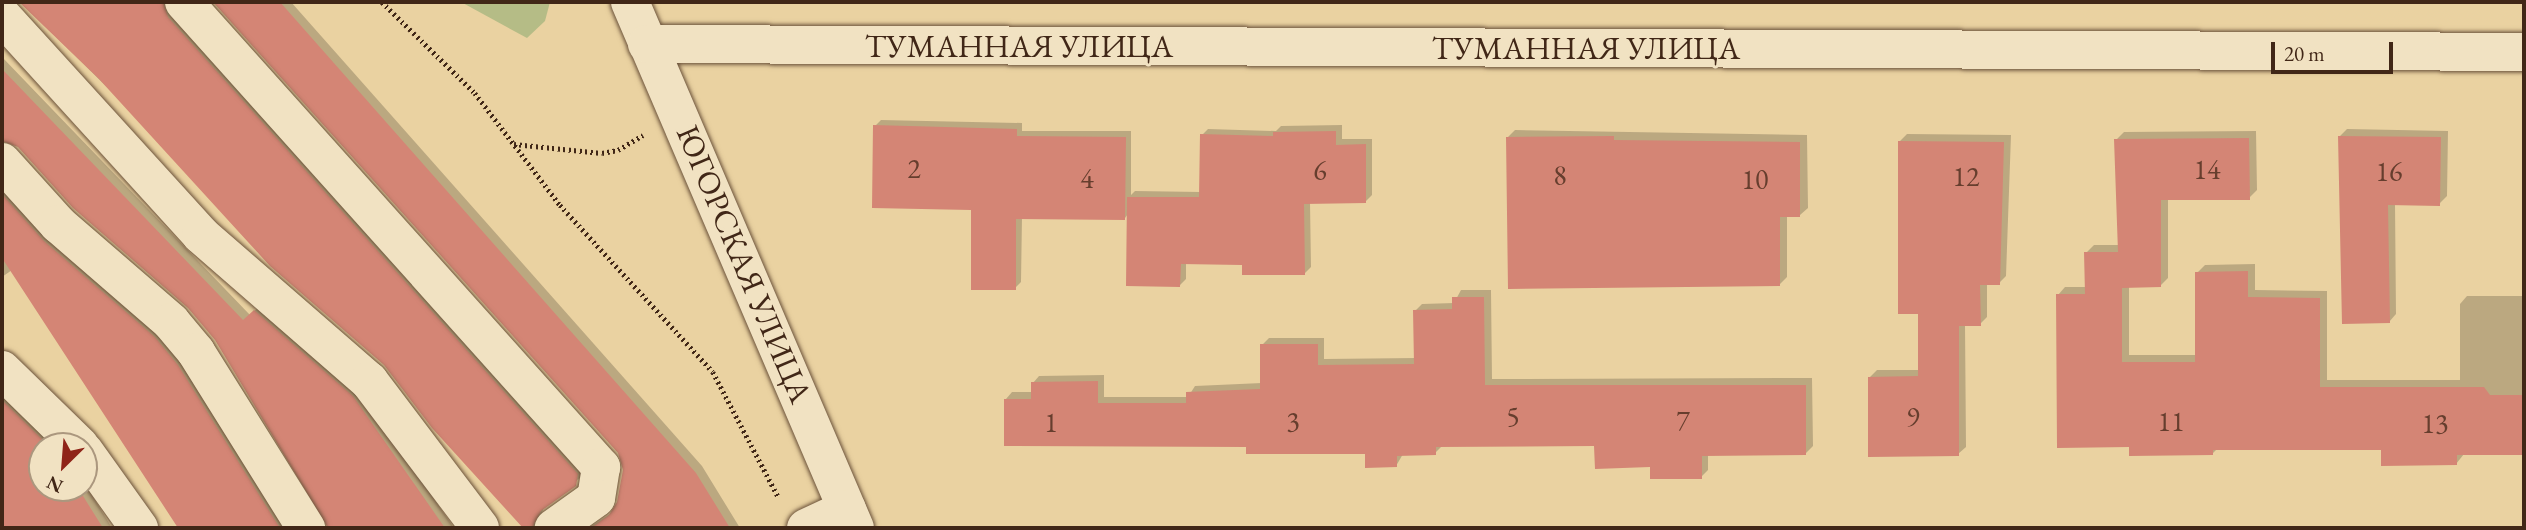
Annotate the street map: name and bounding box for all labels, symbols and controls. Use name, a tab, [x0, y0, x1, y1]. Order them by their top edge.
street label: ТУМАННАЯ УЛИЦА	[865, 27, 1173, 65]
scale bar	[2274, 28, 2396, 72]
street label: ТУМАННАЯ УЛИЦА	[1432, 29, 1740, 67]
text: 20 m	[2284, 40, 2325, 67]
street label: ЮГОРСКАЯ УЛИЦА	[668, 119, 820, 409]
house number: 2	[907, 151, 921, 185]
house number: 14	[2194, 152, 2220, 186]
house number: 6	[1313, 153, 1327, 187]
house number: 16	[2376, 154, 2402, 188]
house number: 8	[1553, 158, 1567, 192]
house number: 12	[1953, 159, 1979, 193]
house number: 4	[1080, 161, 1094, 195]
house number: 10	[1742, 162, 1768, 196]
house number: 5	[1506, 399, 1520, 433]
house number: 9	[1906, 399, 1920, 433]
house number: 7	[1676, 403, 1690, 437]
house number: 3	[1286, 404, 1300, 438]
house number: 11	[2158, 404, 2184, 438]
house number: 1	[1044, 405, 1058, 439]
house number: 13	[2422, 406, 2448, 440]
north arrow	[28, 432, 98, 502]
text: N	[43, 470, 67, 499]

